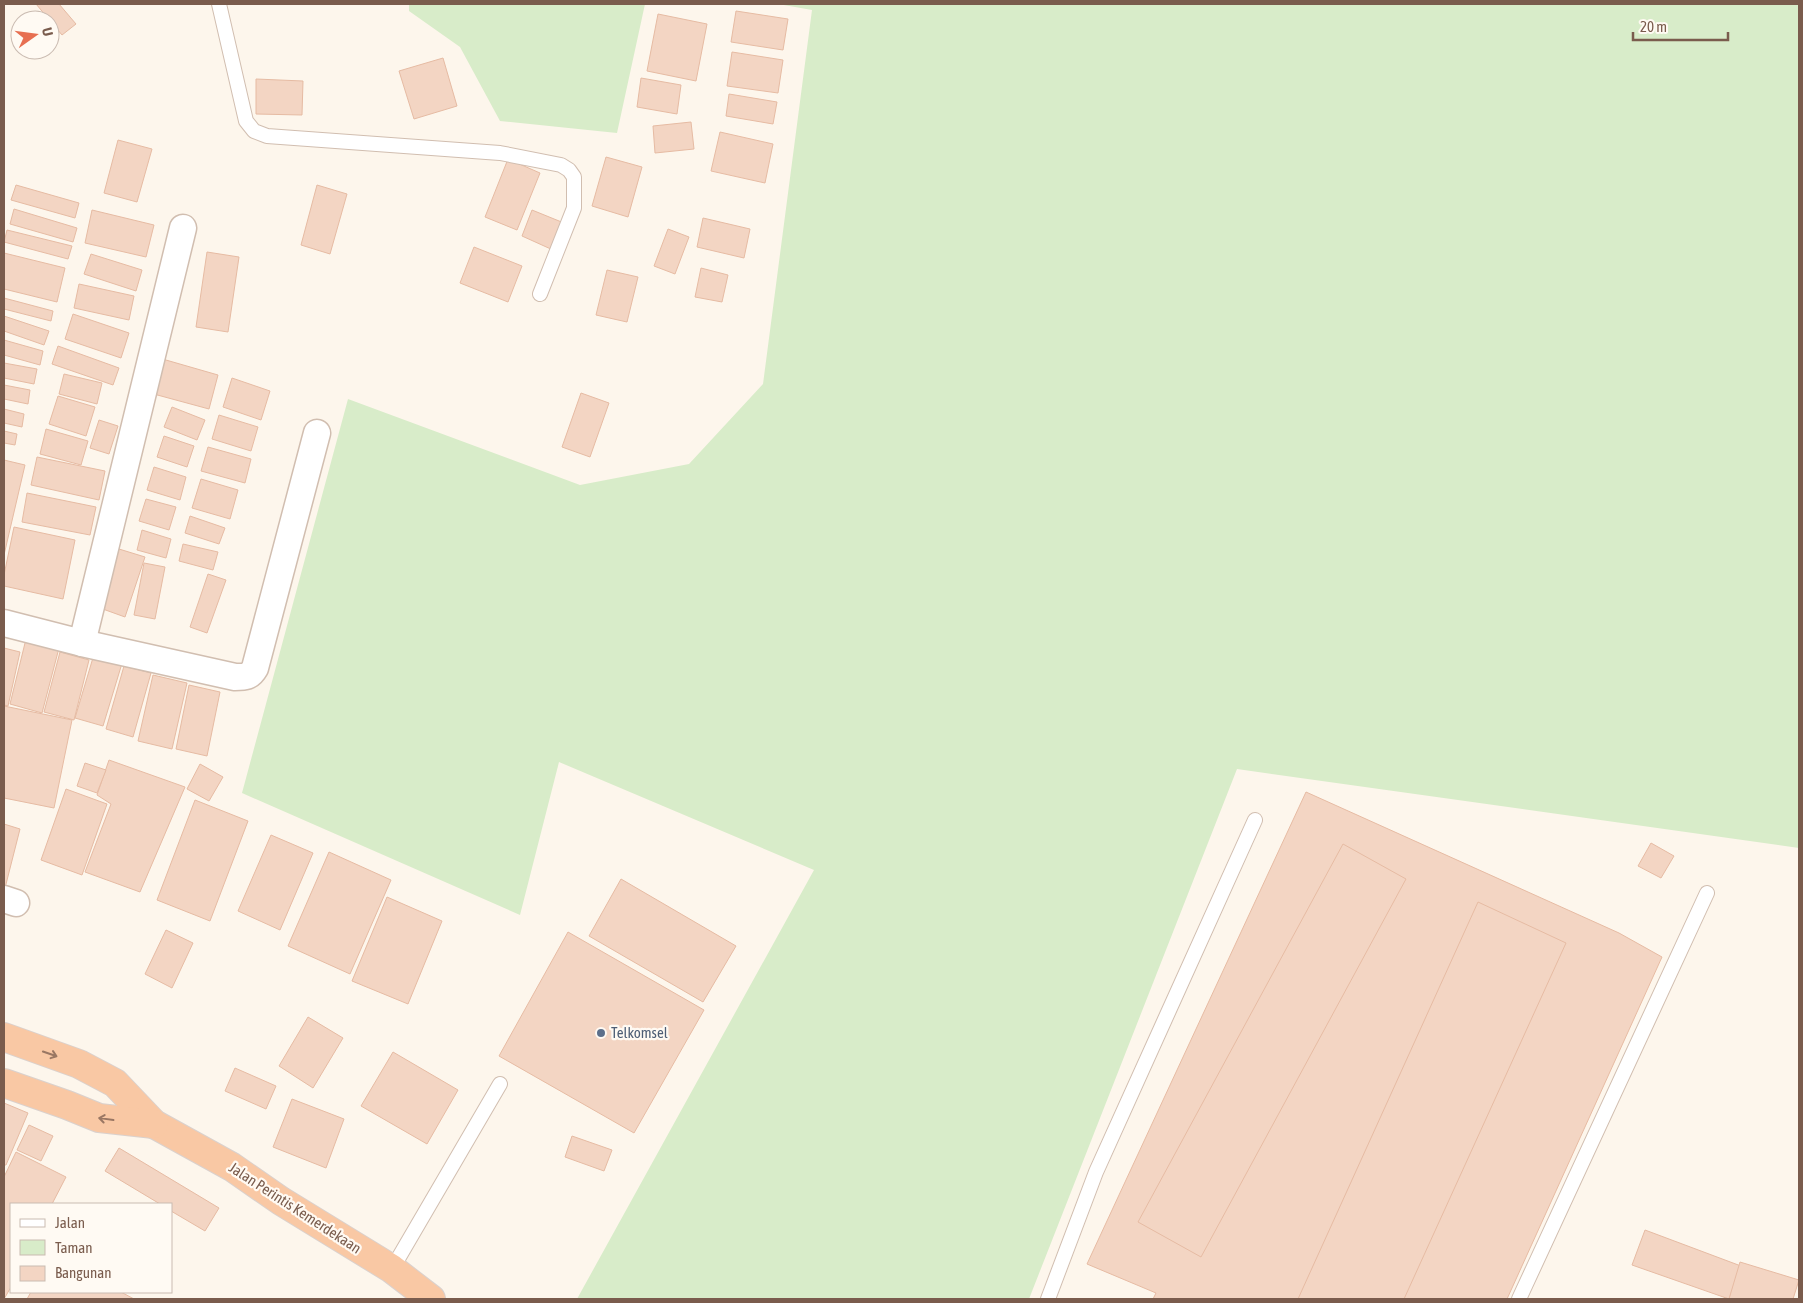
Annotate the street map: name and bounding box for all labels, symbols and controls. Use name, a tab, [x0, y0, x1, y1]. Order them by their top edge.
north arrow	[10, 10, 60, 60]
scale bar	[1633, 10, 1728, 42]
text: 20 m	[1640, 18, 1667, 35]
text: U	[39, 26, 56, 38]
place label: Telkomsel	[611, 1024, 668, 1041]
marker: Telkomsel	[595, 1027, 607, 1039]
one-way arrow	[41, 1049, 57, 1059]
one-way arrow	[98, 1113, 114, 1123]
street label: Jalan Perintis Kemerdekaan	[226, 1159, 364, 1257]
legend	[10, 1203, 172, 1293]
text: Jalan	[55, 1214, 85, 1231]
text: Taman	[55, 1239, 93, 1256]
text: Bangunan	[55, 1264, 112, 1281]

